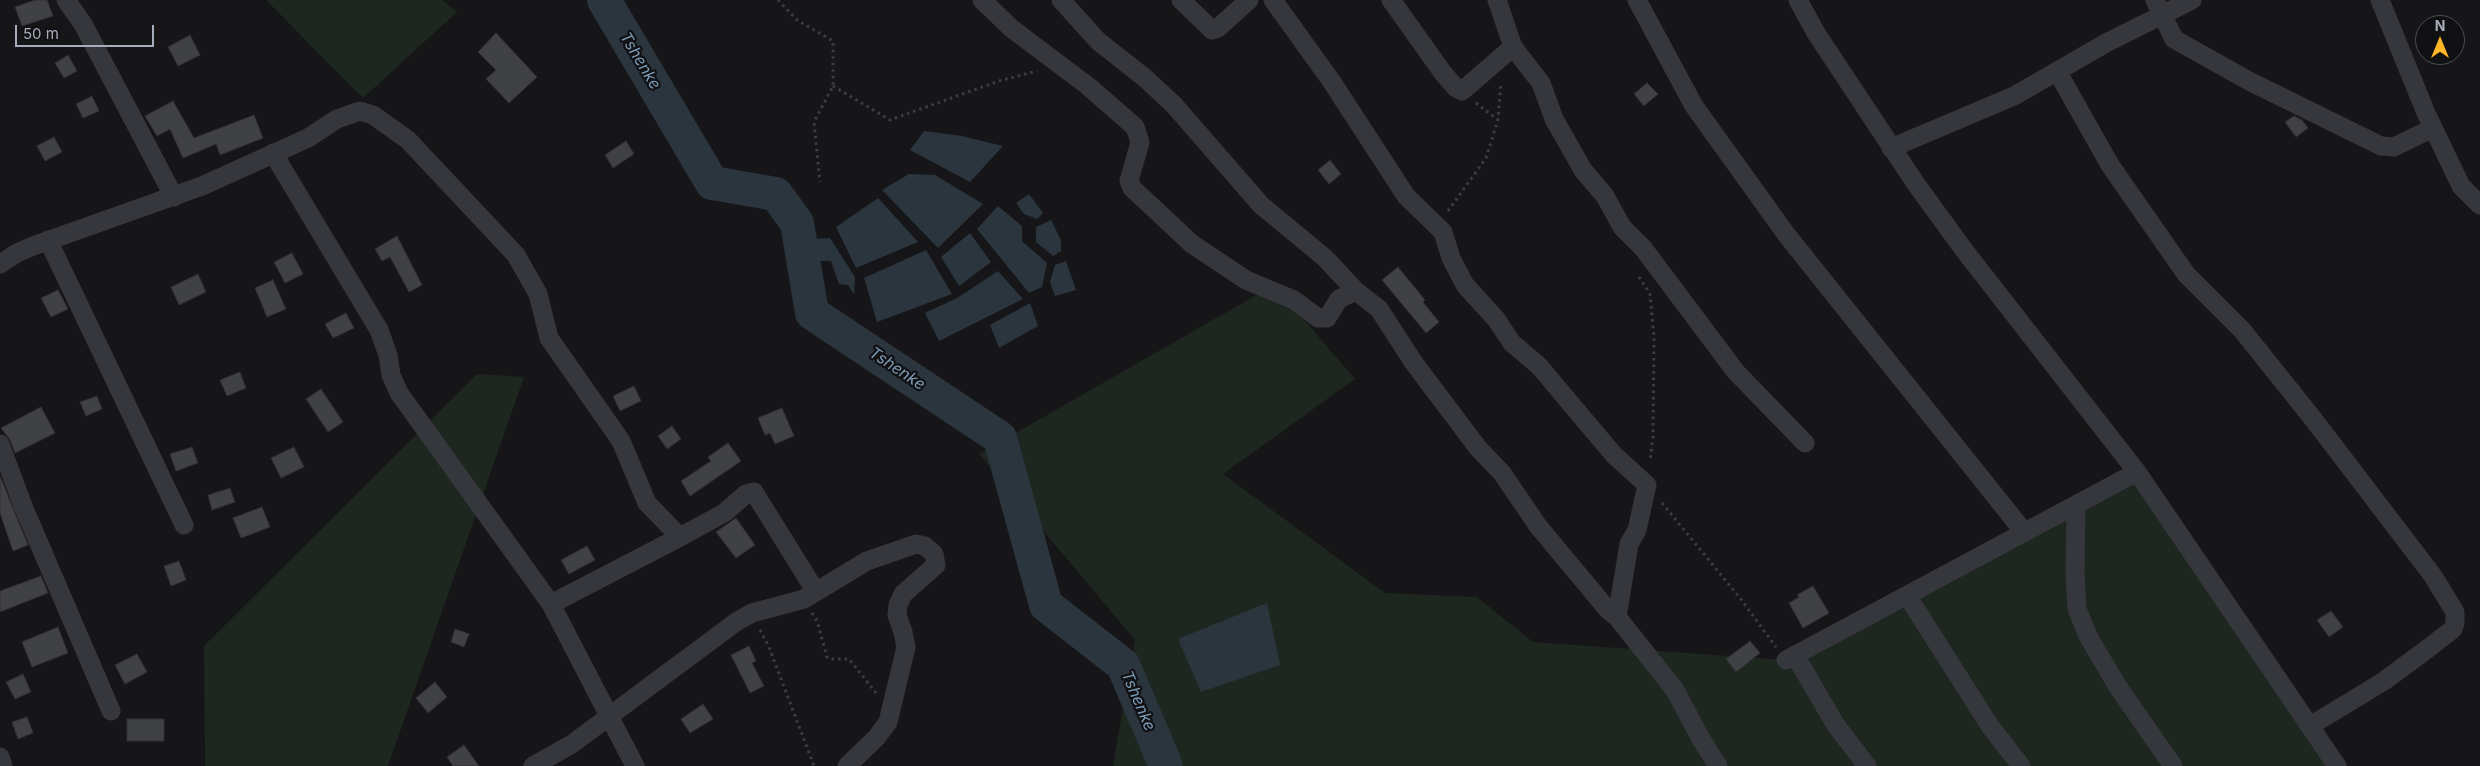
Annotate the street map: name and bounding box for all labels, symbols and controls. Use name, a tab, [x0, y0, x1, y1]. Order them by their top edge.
scale bar	[18, 15, 156, 47]
north arrow	[2415, 15, 2465, 65]
text: N	[2435, 17, 2445, 34]
text: 50 m	[23, 24, 59, 43]
water label: Tshenke	[615, 29, 665, 93]
water label: Tshenke	[865, 343, 929, 395]
water label: Tshenke	[1117, 668, 1159, 734]

